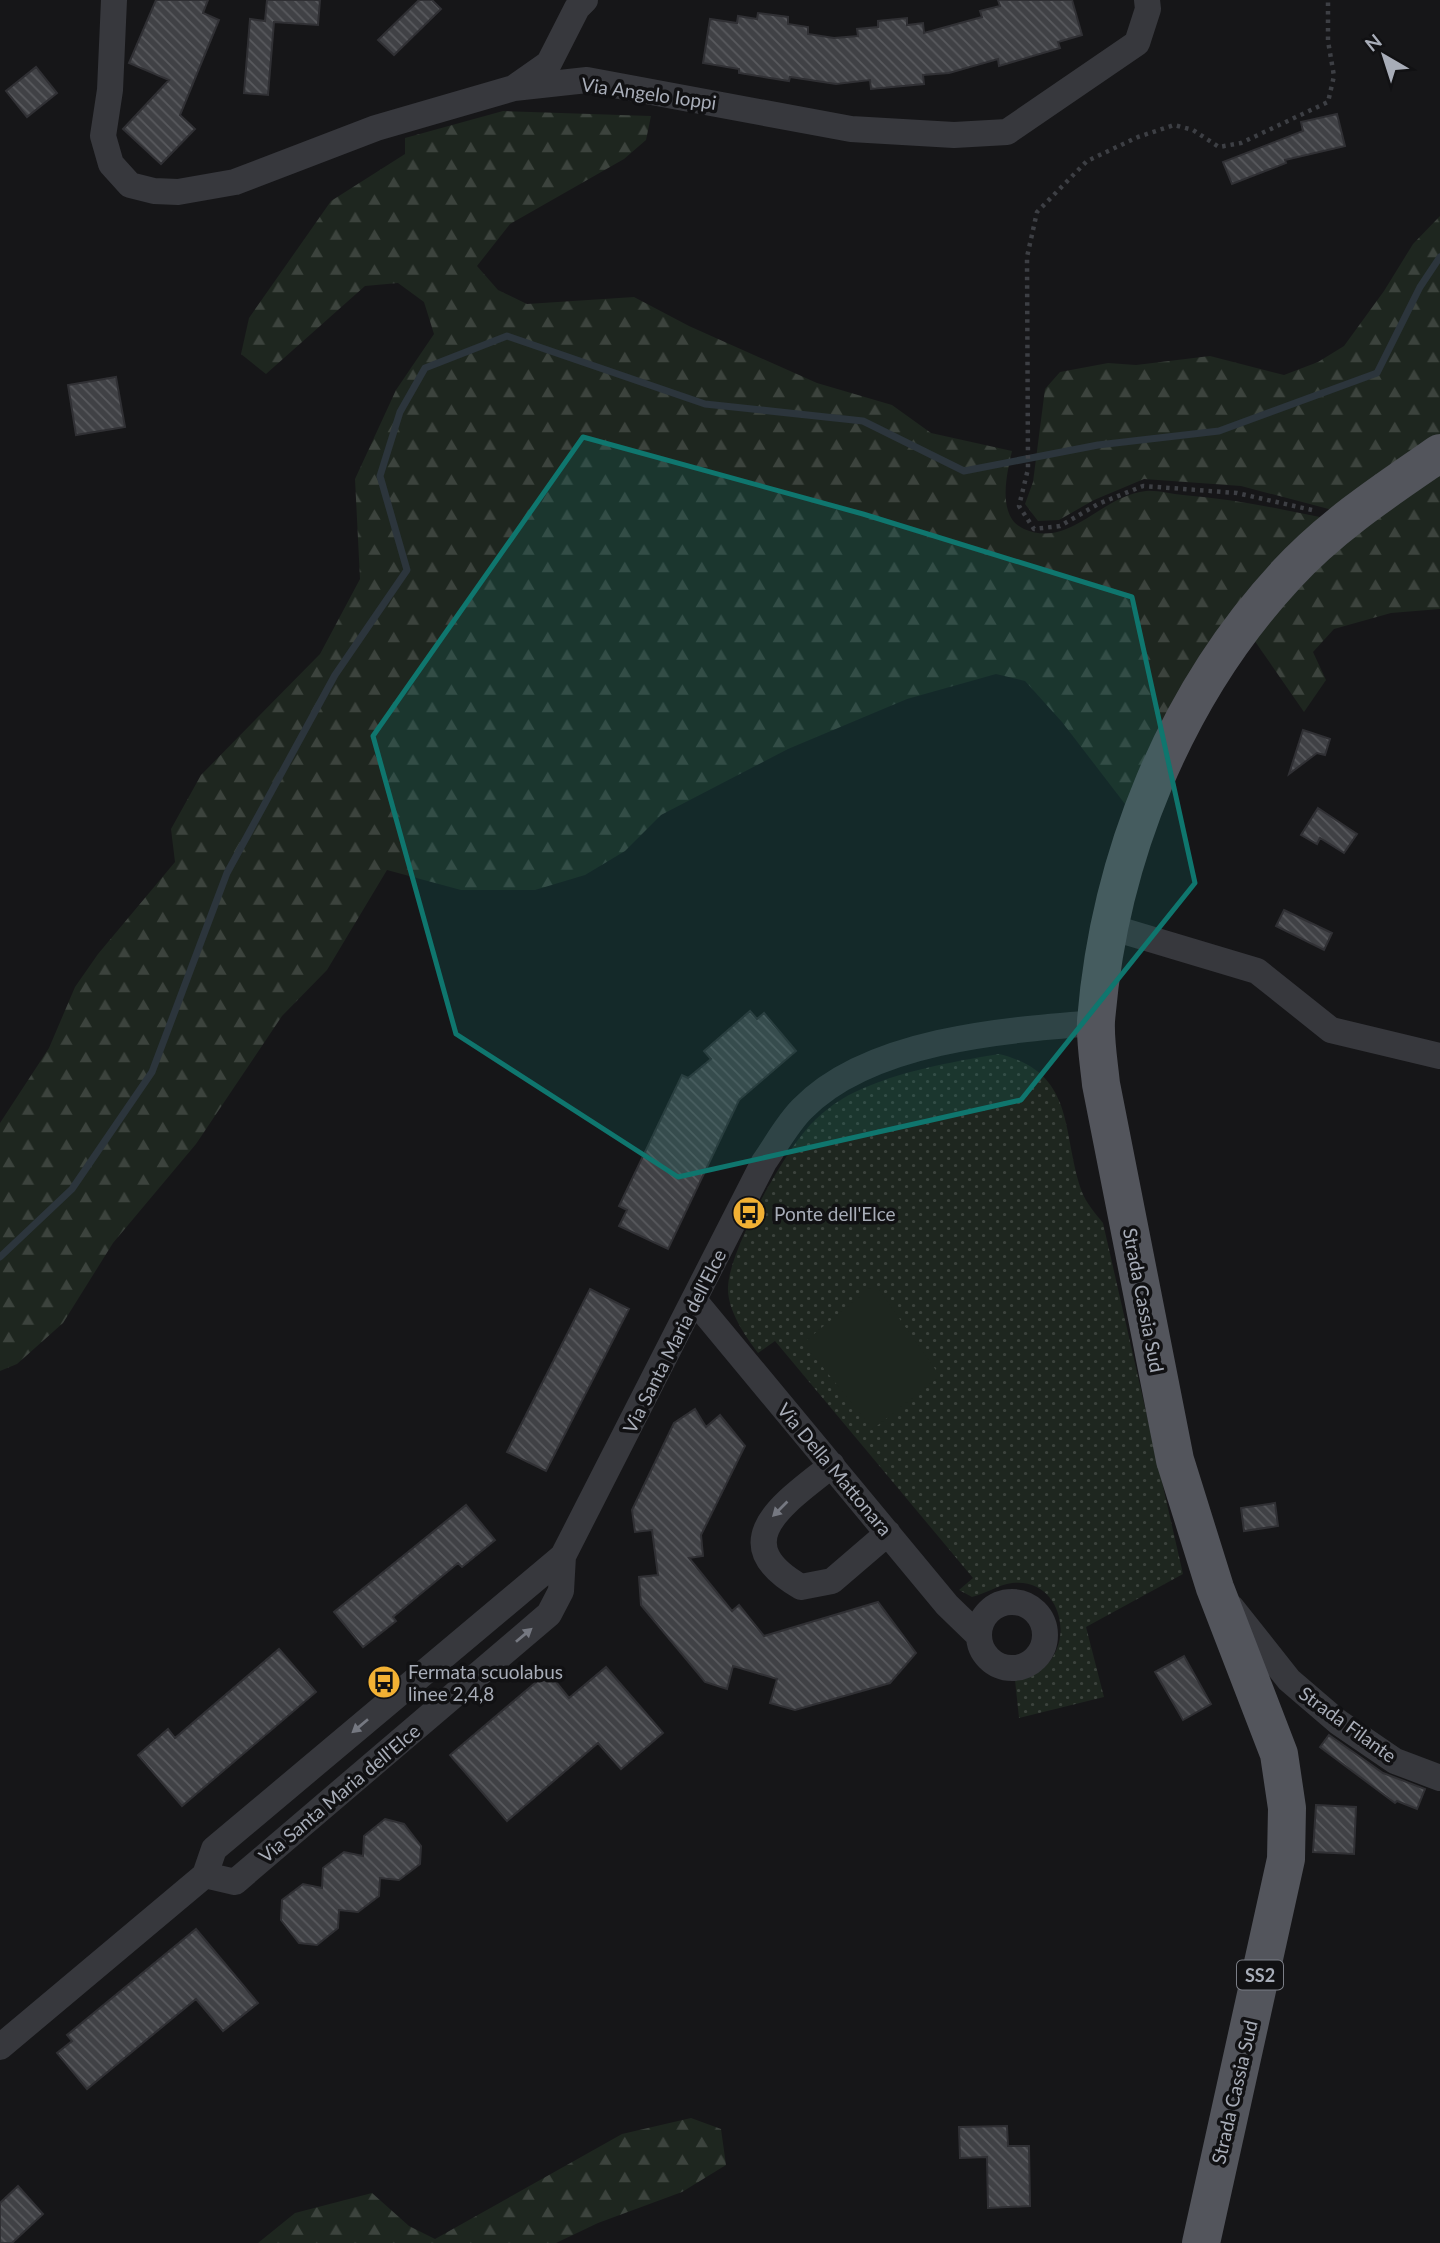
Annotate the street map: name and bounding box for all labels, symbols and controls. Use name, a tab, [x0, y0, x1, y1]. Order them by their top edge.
north arrow	[1349, 21, 1419, 91]
text: N	[1360, 29, 1386, 56]
street label: Via Angelo Ioppi	[580, 72, 718, 114]
bus stop icon: Ponte dell'Elce	[730, 1194, 768, 1232]
place label: Ponte dell'Elce	[774, 1202, 896, 1225]
street label: Strada Cassia Sud	[1119, 1226, 1169, 1374]
street label: Via Santa Maria dell'Elce	[618, 1245, 730, 1437]
street label: Via Della Mattonara	[773, 1398, 897, 1540]
one-way arrow	[772, 1501, 789, 1518]
one-way arrow	[516, 1628, 533, 1643]
place label: Fermata scuolabus linee 2,4,8	[408, 1660, 563, 1705]
bus stop icon: Fermata scuolabus linee 2,4,8	[365, 1663, 403, 1701]
street label: Strada Filante	[1295, 1681, 1401, 1767]
one-way arrow	[352, 1718, 369, 1733]
street label: Via Santa Maria dell'Elce	[254, 1719, 424, 1867]
road number: SS2	[1237, 1961, 1283, 1990]
street label: Strada Cassia Sud	[1206, 2018, 1262, 2166]

